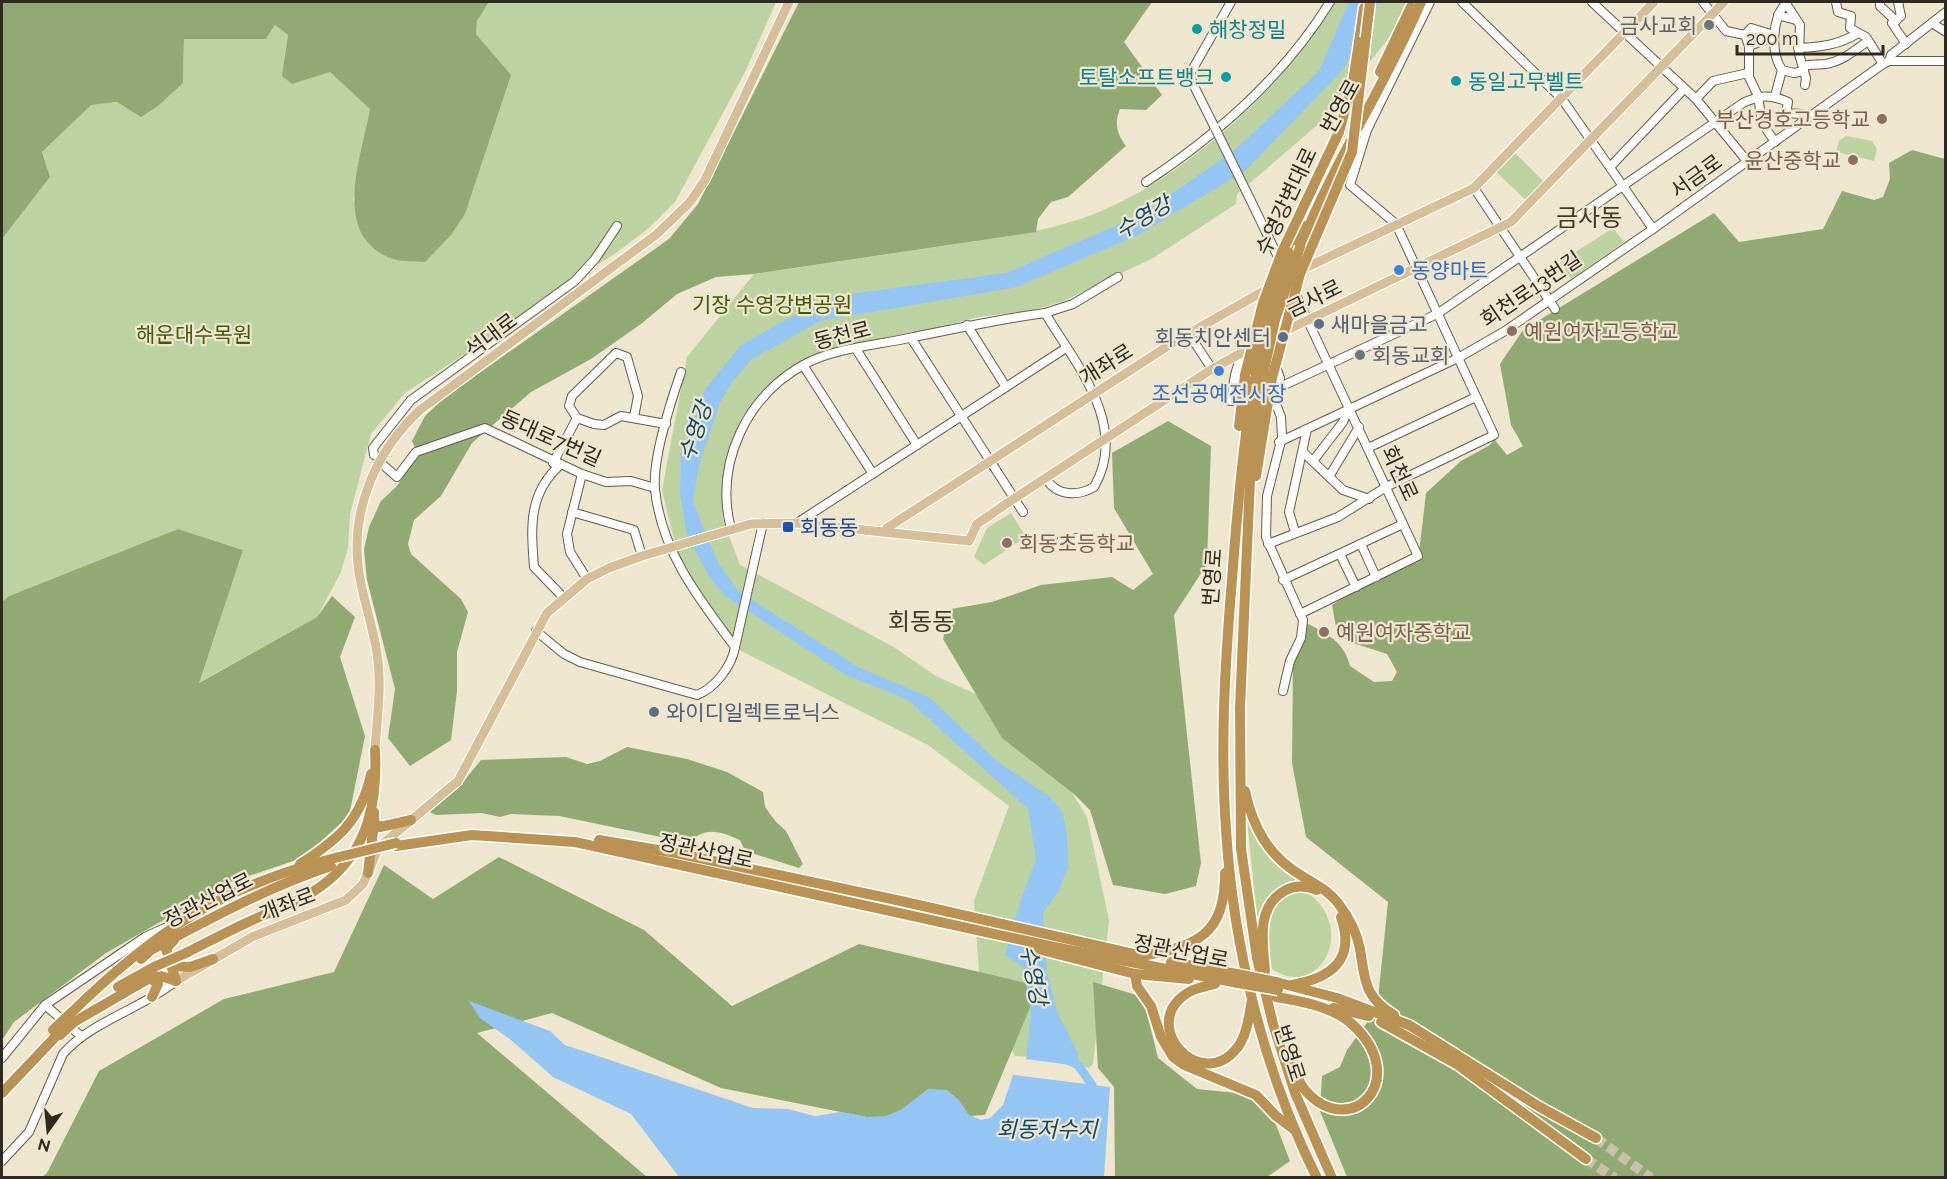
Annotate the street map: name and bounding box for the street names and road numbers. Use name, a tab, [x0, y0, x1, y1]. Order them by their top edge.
street label: 번영로	[1315, 75, 1365, 137]
street label: 수영강변대로	[1250, 143, 1322, 259]
street label: 서금로	[1665, 149, 1727, 203]
street label: 회천로13번길	[1476, 246, 1586, 332]
street label: 금사로	[1282, 274, 1346, 322]
street label: 석대로	[460, 308, 522, 362]
street label: 동천로	[811, 316, 873, 354]
street label: 개좌로	[1075, 338, 1137, 390]
street label: 동대로7번길	[497, 405, 605, 471]
street label: 회천로	[1376, 441, 1424, 505]
street label: 번영로	[1198, 547, 1226, 607]
street label: 정관산업로	[656, 829, 756, 873]
street label: 정관산업로	[159, 867, 257, 933]
street label: 개좌로	[255, 882, 319, 926]
street label: 정관산업로	[1131, 930, 1231, 972]
street label: 번영로	[1269, 1022, 1311, 1084]

